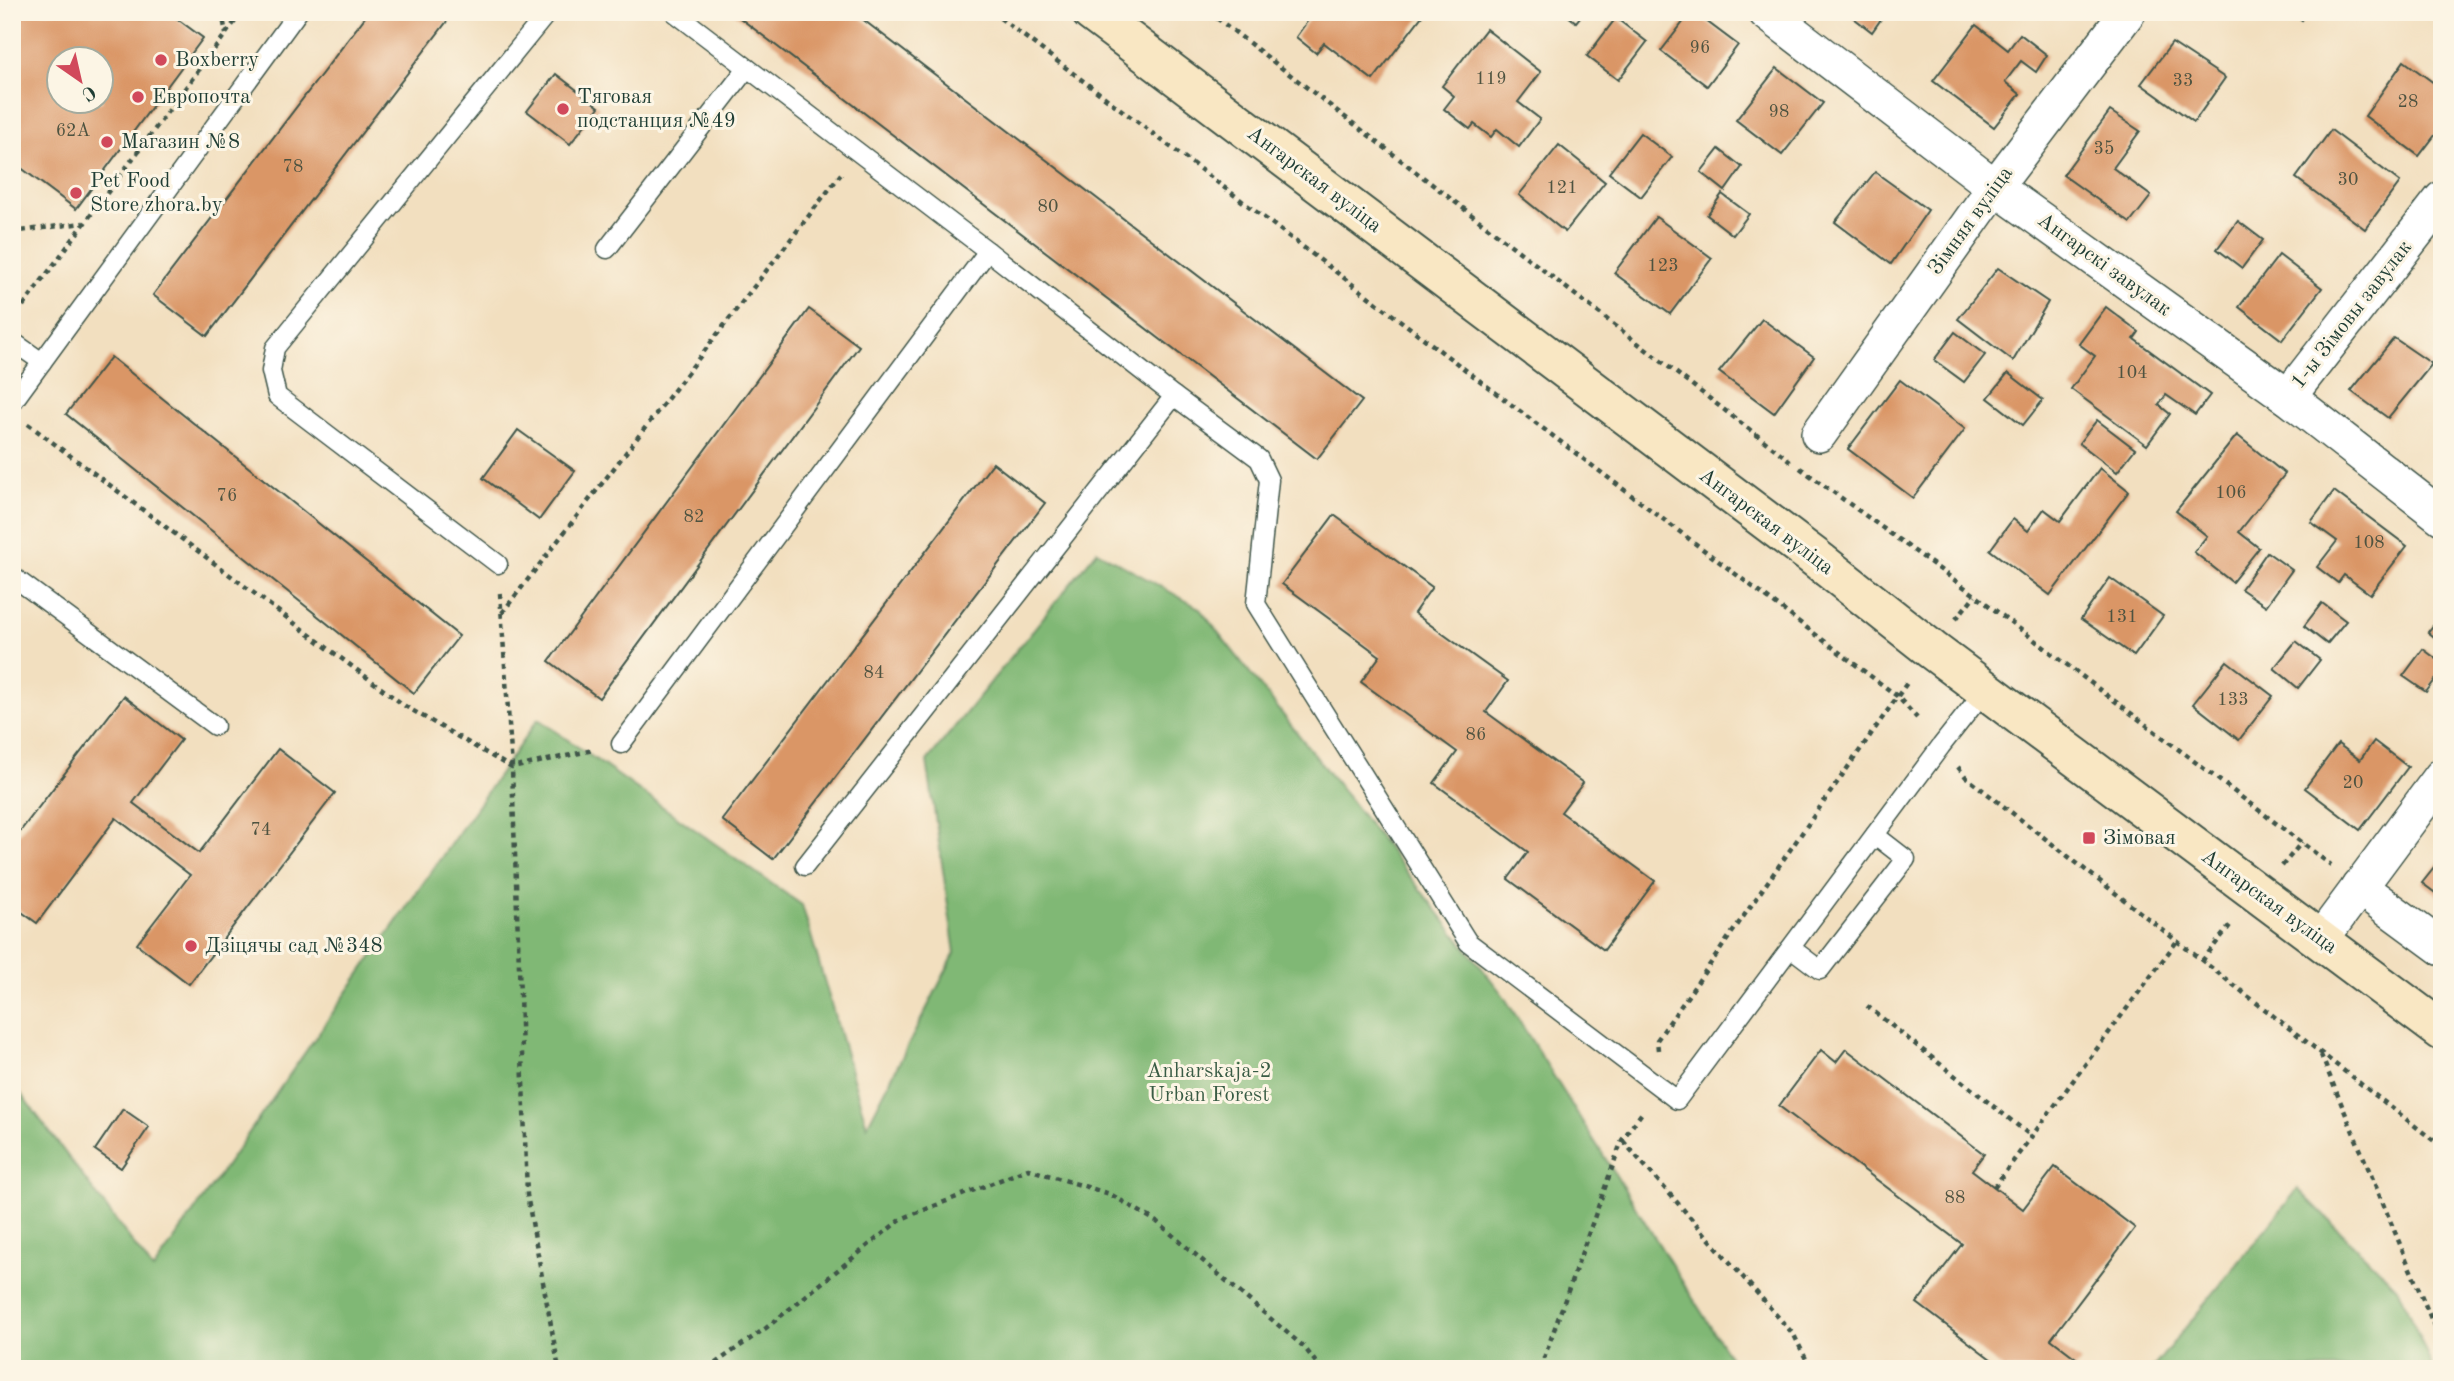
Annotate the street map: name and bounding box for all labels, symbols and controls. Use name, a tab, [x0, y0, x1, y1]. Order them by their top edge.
house number: 96	[1690, 39, 1710, 57]
north arrow	[46, 46, 116, 116]
place label: Boxberry	[175, 50, 259, 71]
marker: Boxberry	[153, 52, 169, 68]
house number: 119	[1475, 70, 1507, 88]
house number: 33	[2173, 72, 2193, 90]
text: С	[78, 81, 99, 103]
place label: Европочта	[152, 87, 251, 108]
place label: Тяговая подстанция №49	[577, 87, 736, 132]
marker: Европочта	[130, 89, 146, 105]
house number: 28	[2398, 93, 2418, 111]
marker: Тяговая подстанция №49	[555, 101, 571, 117]
house number: 98	[1769, 103, 1789, 121]
house number: 62А	[56, 122, 91, 140]
street label: Ангарская вуліца	[1243, 123, 1385, 237]
place label: Магазин №8	[121, 132, 240, 153]
marker: Магазин №8	[99, 134, 115, 150]
house number: 35	[2094, 140, 2114, 158]
house number: 78	[283, 158, 303, 176]
street label: Зімняя вуліца	[1925, 163, 2017, 279]
place label: Pet Food Store zhora.by	[90, 171, 223, 216]
house number: 30	[2338, 171, 2358, 189]
house number: 121	[1546, 179, 1578, 197]
marker: Pet Food Store zhora.by	[68, 185, 84, 201]
house number: 80	[1038, 198, 1058, 216]
street label: Ангарскі завулак	[2033, 210, 2175, 321]
street label: 1-ы Зімовы завулак	[2288, 237, 2417, 393]
house number: 123	[1647, 257, 1679, 275]
house number: 104	[2116, 364, 2148, 382]
street label: Ангарская вуліца	[1695, 465, 1837, 579]
house number: 106	[2215, 484, 2247, 502]
house number: 76	[217, 487, 237, 505]
house number: 82	[684, 508, 704, 526]
house number: 108	[2353, 534, 2385, 552]
house number: 131	[2106, 608, 2138, 626]
house number: 84	[864, 664, 884, 682]
house number: 133	[2217, 691, 2249, 709]
house number: 86	[1466, 726, 1486, 744]
house number: 20	[2343, 774, 2363, 792]
house number: 74	[251, 821, 271, 839]
place label: Зімовая	[2103, 828, 2176, 849]
marker: Зімовая	[2081, 830, 2097, 846]
street label: Ангарская вуліца	[2197, 846, 2341, 958]
place label: Дзіцячы сад №348	[205, 936, 383, 957]
marker: Дзіцячы сад №348	[183, 938, 199, 954]
park label: Anharskaja-2 Urban Forest	[1146, 1061, 1272, 1106]
house number: 88	[1945, 1189, 1965, 1207]

